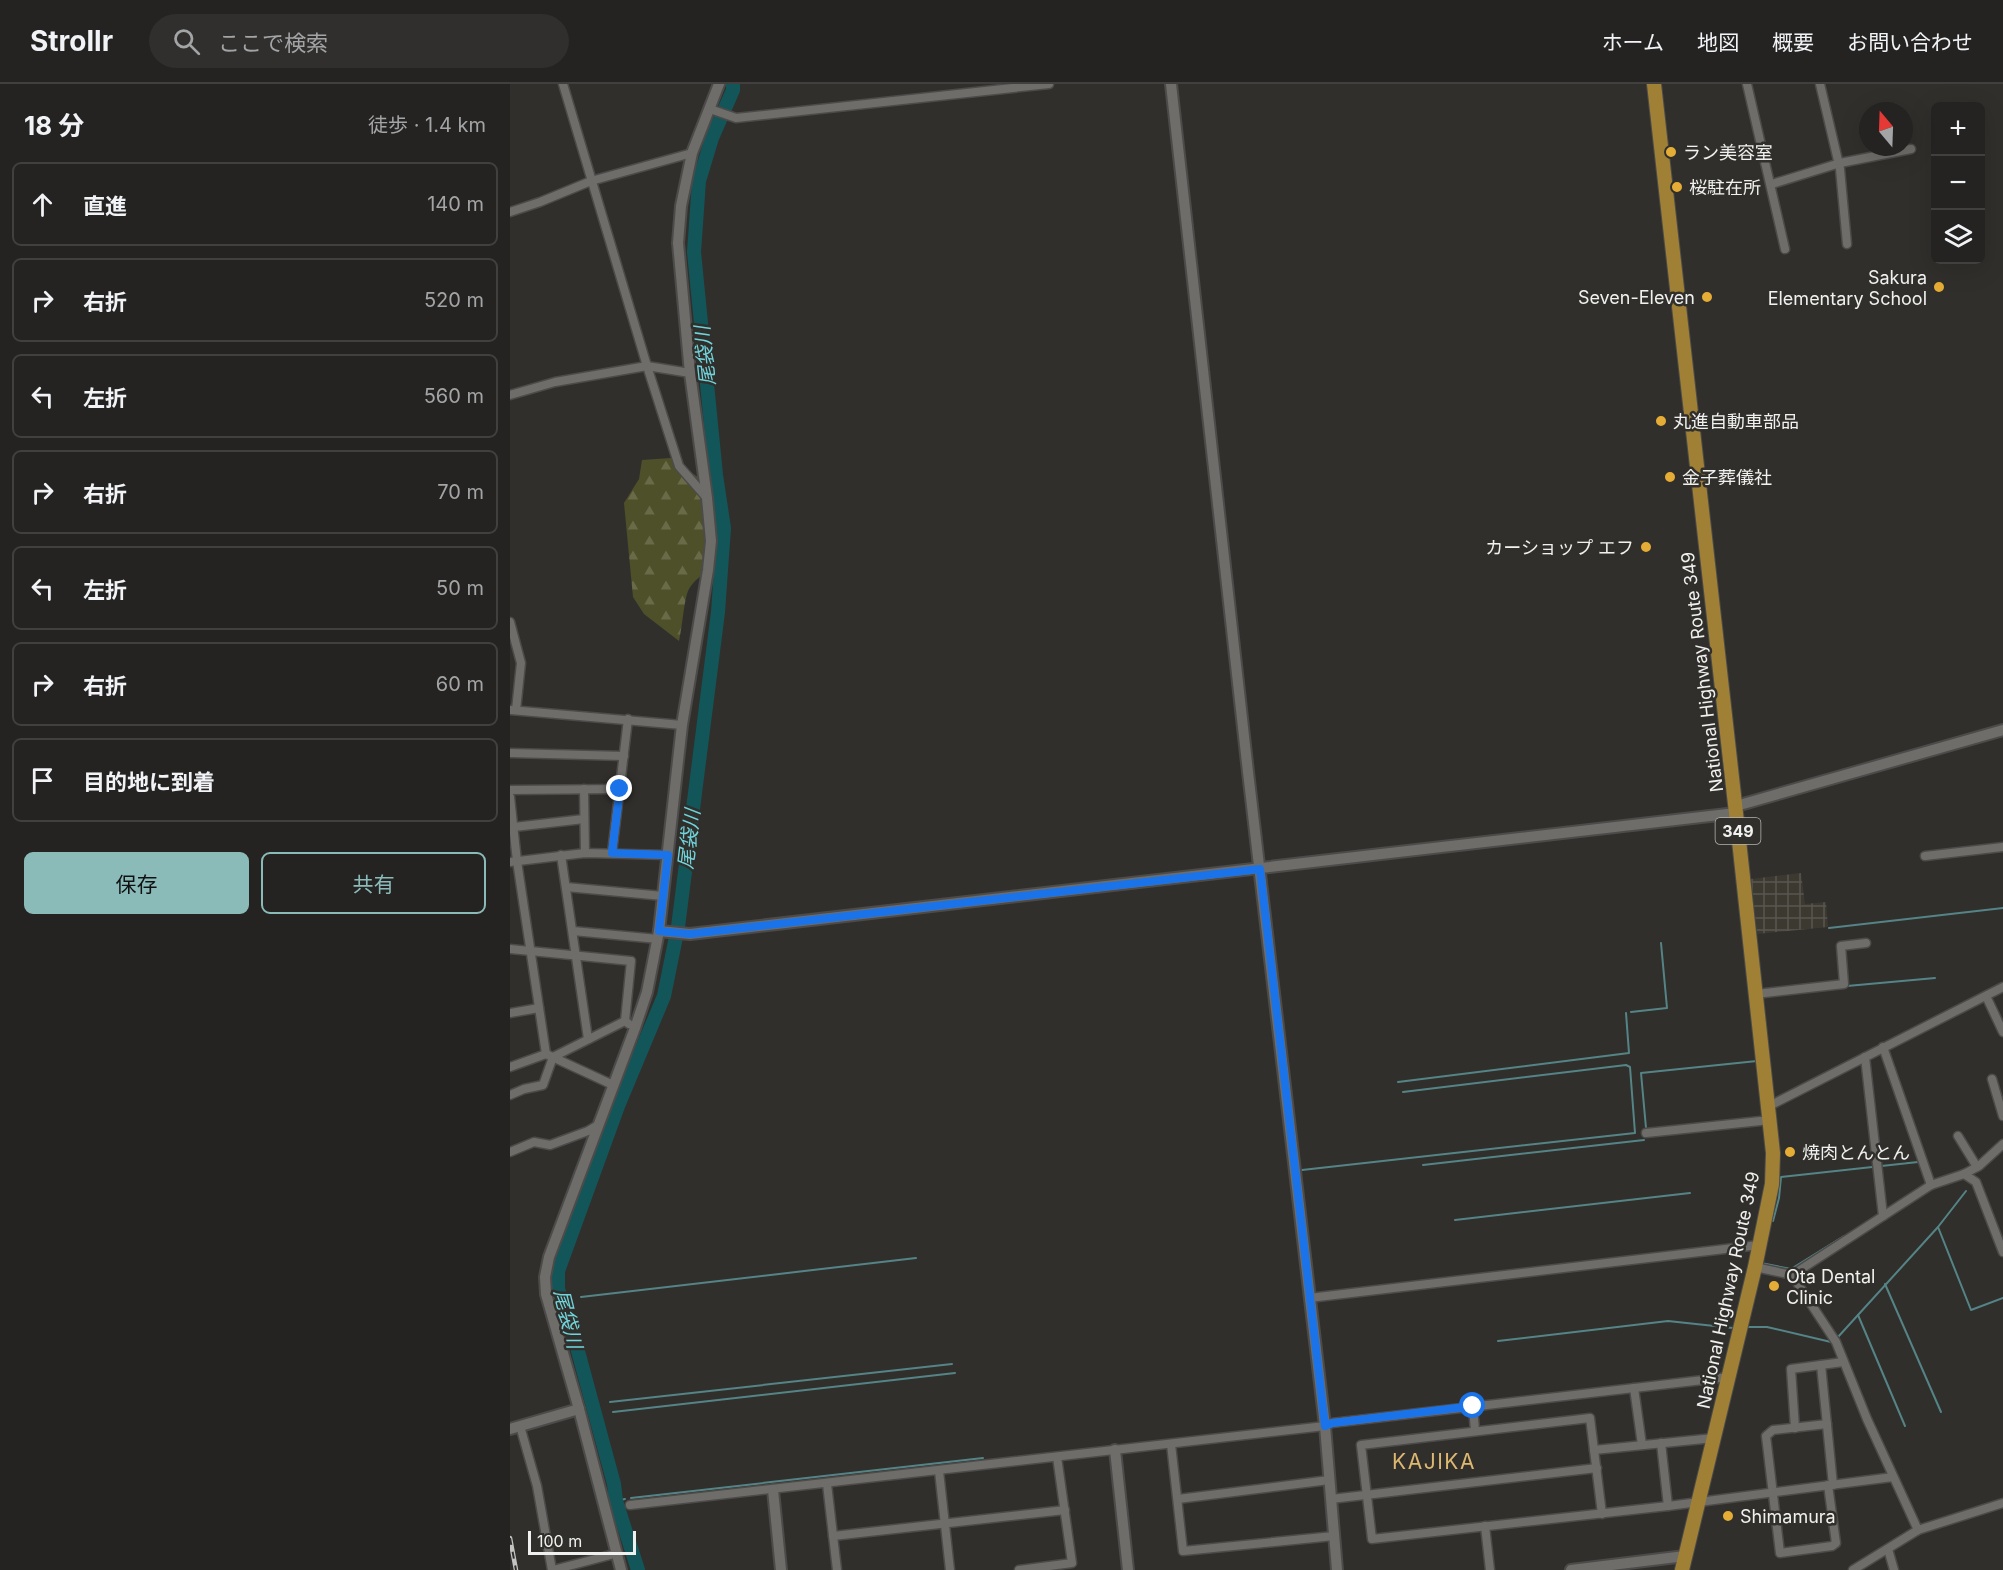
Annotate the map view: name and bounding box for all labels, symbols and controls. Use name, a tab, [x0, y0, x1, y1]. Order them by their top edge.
search box	[149, 14, 569, 68]
text: Strollr	[30, 24, 113, 58]
icon: search	[170, 25, 203, 58]
text: ここで検索	[218, 30, 328, 56]
text: ホーム	[1602, 30, 1664, 55]
text: 地図	[1697, 30, 1739, 55]
text: 概要	[1772, 30, 1814, 55]
text: お問い合わせ	[1847, 30, 1973, 55]
north arrow	[1859, 102, 1913, 156]
map controls	[1931, 102, 1985, 264]
button: +	[1931, 102, 1985, 156]
text: 18 分	[24, 110, 84, 141]
text: 徒歩 · 1.4 km	[368, 113, 486, 137]
place label: ラン美容室	[1683, 142, 1773, 163]
marker: ラン美容室	[1664, 145, 1678, 159]
button: −	[1931, 156, 1985, 210]
place label: 桜駐在所	[1689, 177, 1761, 198]
marker: 桜駐在所	[1670, 180, 1684, 194]
icon: ahead	[26, 188, 59, 221]
text: 140 m	[427, 192, 484, 216]
text: 直進	[83, 193, 127, 219]
button: layers	[1931, 210, 1985, 264]
place label: Sakura Elementary School	[1768, 267, 1927, 309]
marker: Sakura Elementary School	[1932, 280, 1946, 294]
icon: right	[26, 284, 59, 317]
place label: Seven-Eleven	[1578, 287, 1695, 308]
text: 520 m	[424, 288, 484, 312]
text: 右折	[83, 289, 127, 315]
marker: Seven-Eleven	[1700, 290, 1714, 304]
water label: 尾袋川	[690, 323, 720, 387]
icon: left	[26, 380, 59, 413]
text: 560 m	[424, 384, 484, 408]
text: 左折	[83, 385, 127, 411]
place label: 丸進自動車部品	[1673, 411, 1799, 432]
marker: 丸進自動車部品	[1654, 414, 1668, 428]
place label: 金子葬儀社	[1682, 467, 1772, 488]
marker: 金子葬儀社	[1663, 470, 1677, 484]
icon: right	[26, 476, 59, 509]
text: 70 m	[437, 480, 484, 504]
text: 右折	[83, 481, 127, 507]
place label: カーショップ エフ	[1485, 537, 1634, 558]
marker: カーショップ エフ	[1639, 540, 1653, 554]
street label: National Highway Route 349	[1677, 551, 1727, 793]
icon: left	[26, 572, 59, 605]
text: 50 m	[436, 576, 484, 600]
text: 左折	[83, 577, 127, 603]
icon: right	[26, 668, 59, 701]
text: 60 m	[436, 672, 484, 696]
text: 右折	[83, 673, 127, 699]
icon: arrive	[26, 764, 59, 797]
text: 目的地に到着	[83, 769, 215, 795]
route end	[606, 775, 632, 801]
water label: 尾袋川	[673, 806, 705, 870]
road number: 349	[1716, 818, 1760, 844]
button: 保存	[24, 852, 249, 914]
button: 共有	[261, 852, 486, 914]
place label: 焼肉とんとん	[1802, 1142, 1910, 1163]
marker: 焼肉とんとん	[1783, 1145, 1797, 1159]
street label: National Highway Route 349	[1693, 1169, 1763, 1411]
place label: Ota Dental Clinic	[1786, 1266, 1875, 1308]
marker: Ota Dental Clinic	[1767, 1279, 1781, 1293]
water label: 尾袋川	[549, 1287, 587, 1353]
route start	[1459, 1392, 1485, 1418]
district label: KAJIKA	[1392, 1449, 1476, 1474]
place label: Shimamura	[1740, 1506, 1836, 1527]
marker: Shimamura	[1721, 1509, 1735, 1523]
scale bar	[528, 1528, 636, 1556]
text: 100 m	[537, 1531, 582, 1551]

